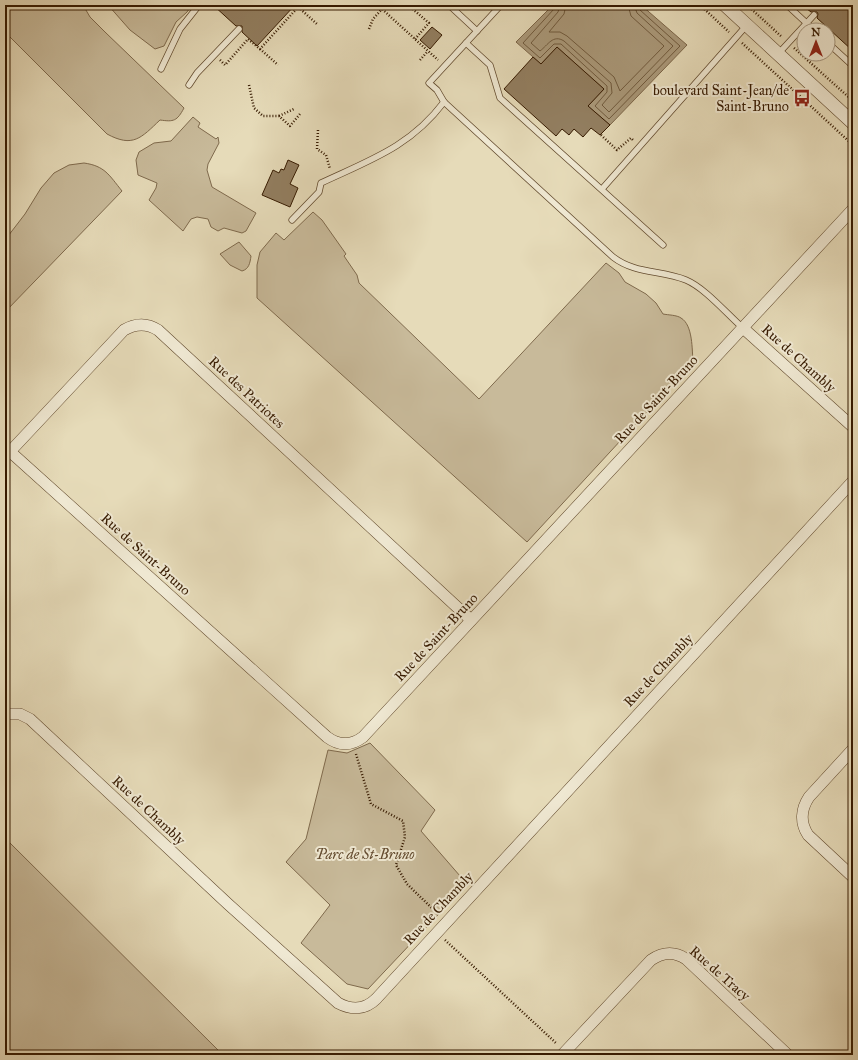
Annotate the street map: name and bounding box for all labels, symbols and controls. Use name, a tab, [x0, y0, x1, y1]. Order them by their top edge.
north arrow	[796, 22, 836, 62]
text: N	[811, 26, 821, 39]
place label: boulevard Saint-Jean/de Saint-Bruno	[653, 82, 789, 115]
bus stop icon: boulevard Saint-Jean/de Saint-Bruno	[792, 88, 812, 108]
street label: Rue de Chambly	[758, 321, 839, 396]
street label: Rue de Saint-Bruno	[611, 352, 702, 447]
street label: Rue des Patriotes	[205, 353, 288, 432]
street label: Rue de Saint-Bruno	[97, 510, 194, 599]
street label: Rue de Saint-Bruno	[391, 590, 482, 685]
street label: Rue de Chambly	[620, 630, 697, 710]
street label: Rue de Chambly	[109, 772, 189, 849]
park label: Parc de St-Bruno	[315, 846, 415, 863]
street label: Rue de Chambly	[400, 868, 477, 948]
street label: Rue de Tracy	[686, 942, 754, 1005]

